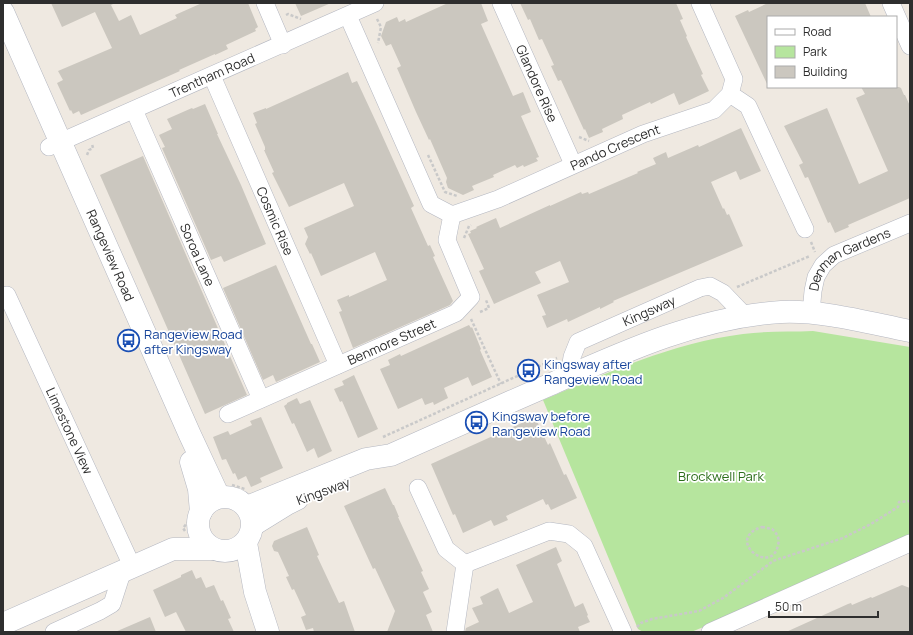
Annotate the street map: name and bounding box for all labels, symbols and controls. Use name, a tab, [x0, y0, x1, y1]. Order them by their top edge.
legend	[767, 16, 897, 88]
text: Road	[803, 23, 831, 40]
street label: Glandore Rise	[512, 42, 562, 125]
text: Park	[803, 43, 828, 60]
street label: Trentham Road	[166, 48, 257, 102]
text: Building	[803, 63, 847, 80]
street label: Pando Crescent	[567, 120, 662, 174]
street label: Cosmic Rise	[252, 184, 298, 258]
street label: Rangeview Road	[82, 207, 139, 304]
street label: Soroa Lane	[176, 220, 219, 289]
street label: Denman Gardens	[804, 223, 893, 293]
street label: Kingsway	[620, 291, 678, 330]
street label: Benmore Street	[345, 314, 439, 369]
place label: Rangeview Road after Kingsway	[144, 325, 243, 358]
bus stop icon: Rangeview Road after Kingsway	[116, 328, 142, 354]
place label: Kingsway after Rangeview Road	[544, 355, 643, 388]
bus stop icon: Kingsway after Rangeview Road	[515, 358, 541, 384]
street label: Limestone View	[42, 384, 97, 477]
place label: Kingsway before Rangeview Road	[492, 407, 591, 440]
bus stop icon: Kingsway before Rangeview Road	[463, 410, 489, 436]
park label: Brockwell Park	[678, 467, 764, 485]
street label: Kingsway	[294, 473, 353, 509]
scale bar	[769, 593, 878, 619]
text: 50 m	[775, 598, 802, 615]

